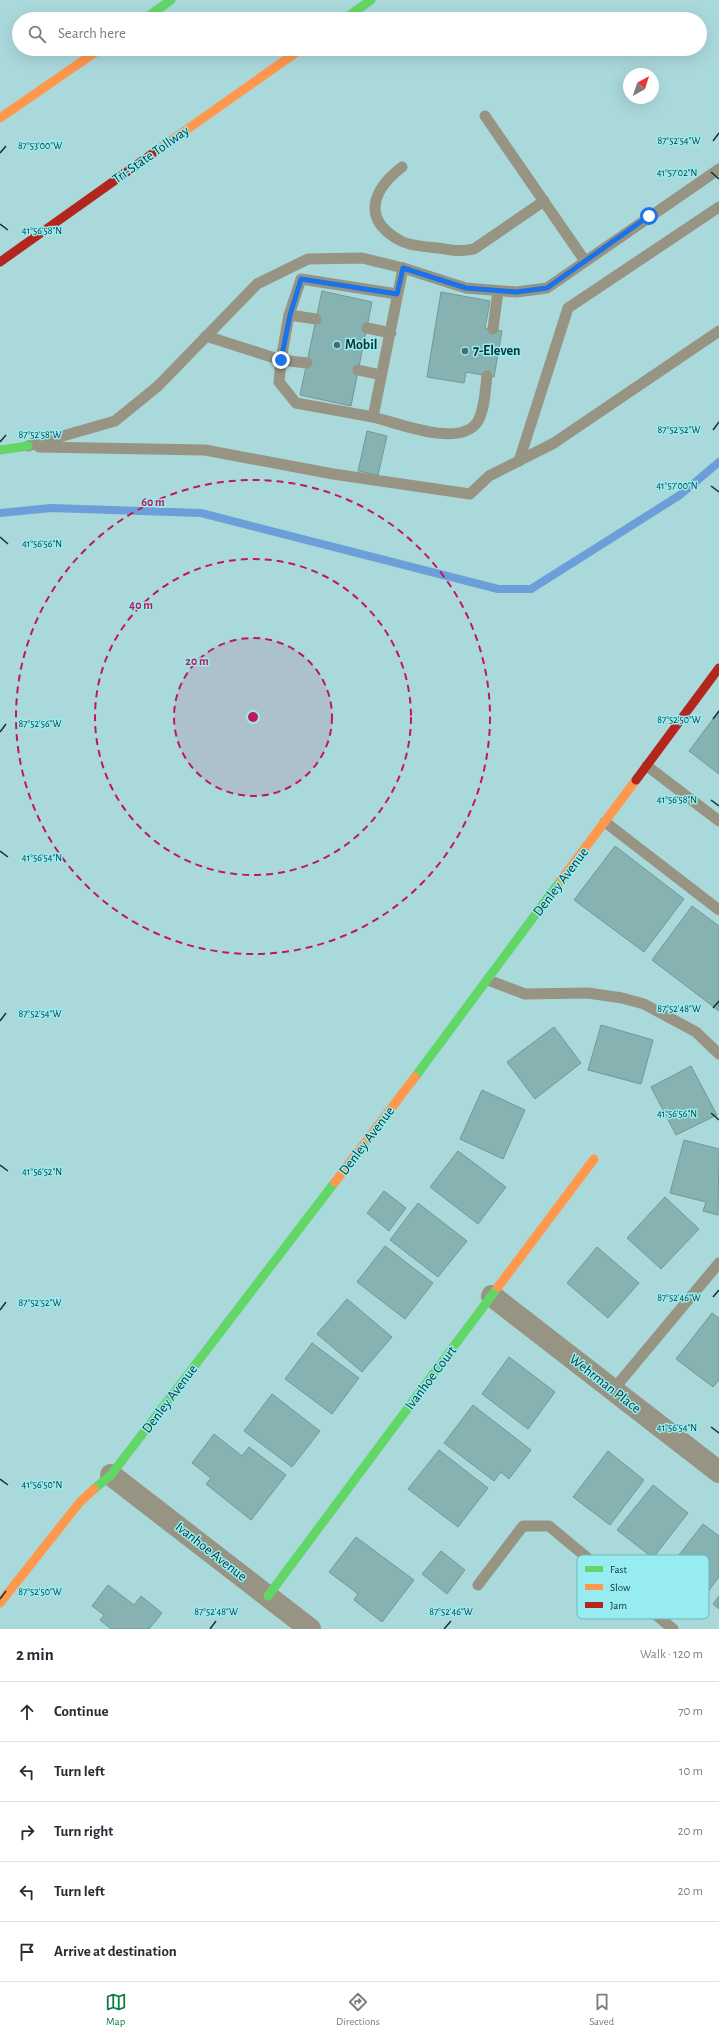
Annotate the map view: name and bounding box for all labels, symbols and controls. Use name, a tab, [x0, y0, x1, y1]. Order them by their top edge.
search box	[12, 12, 707, 56]
icon: search	[26, 23, 48, 45]
text: Search here	[58, 26, 126, 41]
north arrow	[623, 68, 659, 104]
street label: Tri-State Tollway	[110, 123, 192, 187]
text: 87°52'54"W	[657, 136, 701, 146]
text: 87°53'00"W	[18, 141, 62, 151]
text: 41°57'02"N	[657, 168, 697, 178]
route start	[640, 207, 658, 225]
text: 41°56'58"N	[22, 226, 62, 236]
place label: Mobil	[345, 338, 378, 352]
marker: Mobil	[332, 340, 342, 350]
place label: 7-Eleven	[473, 344, 521, 358]
marker: 7-Eleven	[460, 346, 470, 356]
route end	[272, 351, 290, 369]
text: 87°52'52"W	[658, 425, 700, 435]
text: 87°52'58"W	[18, 430, 62, 440]
text: 41°57'00"N	[656, 481, 698, 491]
text: 60 m	[141, 496, 165, 508]
text: 41°56'56"N	[22, 539, 62, 549]
text: 40 m	[129, 599, 153, 611]
text: 20 m	[185, 655, 209, 667]
centre of rings	[246, 710, 260, 724]
text: 87°52'50"W	[657, 715, 701, 725]
text: 87°52'56"W	[19, 719, 62, 729]
text: 41°56'58"N	[657, 795, 697, 805]
street label: Denley Avenue	[531, 845, 591, 919]
text: 41°56'54"N	[22, 853, 62, 863]
text: 87°52'48"W	[657, 1004, 701, 1014]
text: 87°52'54"W	[18, 1009, 62, 1019]
street label: Denley Avenue	[337, 1104, 397, 1178]
text: 41°56'56"N	[657, 1109, 697, 1119]
text: 41°56'52"N	[22, 1167, 62, 1177]
text: 87°52'46"W	[657, 1293, 701, 1303]
text: 87°52'52"W	[19, 1298, 61, 1308]
street label: Ivanhoe Court	[403, 1343, 460, 1412]
street label: Wehrman Place	[567, 1352, 643, 1416]
street label: Denley Avenue	[140, 1362, 200, 1436]
text: 41°56'54"N	[657, 1423, 697, 1433]
text: 41°56'50"N	[22, 1480, 62, 1490]
street label: Ivanhoe Avenue	[173, 1520, 249, 1584]
legend	[577, 1555, 709, 1619]
text: Fast	[610, 1564, 628, 1575]
text: Slow	[610, 1582, 631, 1593]
text: 87°52'50"W	[18, 1587, 62, 1597]
text: Jam	[610, 1600, 627, 1611]
text: 87°52'48"W	[194, 1607, 238, 1617]
text: 87°52'46"W	[429, 1607, 473, 1617]
text: 2 min	[16, 1646, 54, 1663]
text: Walk · 120 m	[640, 1648, 703, 1661]
icon: ahead	[16, 1701, 38, 1723]
text: Continue	[54, 1704, 109, 1719]
text: 70 m	[678, 1705, 703, 1718]
icon: left	[16, 1761, 38, 1783]
text: Turn left	[54, 1764, 105, 1779]
text: 10 m	[679, 1765, 703, 1778]
icon: right	[16, 1821, 38, 1843]
text: Turn right	[54, 1824, 113, 1839]
text: 20 m	[678, 1825, 703, 1838]
icon: left	[16, 1881, 38, 1903]
text: Turn left	[54, 1884, 105, 1899]
text: 20 m	[678, 1885, 703, 1898]
icon: arrive	[16, 1941, 38, 1963]
text: Arrive at destination	[54, 1944, 177, 1959]
tab: Map	[105, 1991, 127, 2028]
tab: Directions	[336, 1991, 380, 2028]
tab: Saved	[589, 1991, 614, 2028]

